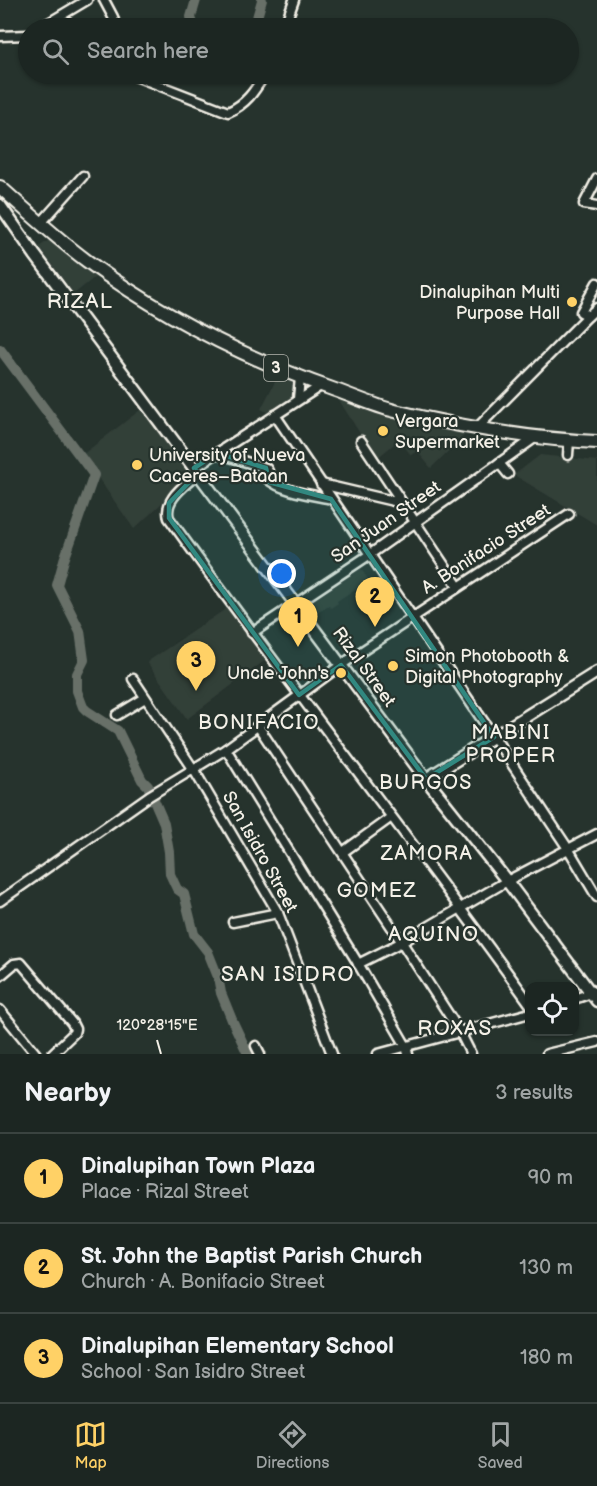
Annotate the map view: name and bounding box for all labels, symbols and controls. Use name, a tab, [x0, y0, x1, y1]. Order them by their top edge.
search box	[18, 18, 579, 84]
icon: search	[39, 35, 72, 68]
text: Search here	[87, 38, 209, 65]
place label: Dinalupihan Multi Purpose Hall	[419, 282, 560, 324]
district label: RIZAL	[47, 289, 113, 314]
marker: Dinalupihan Multi Purpose Hall	[565, 295, 579, 309]
road number: 3	[264, 355, 288, 381]
place label: Vergara Supermarket	[395, 411, 500, 453]
marker: Vergara Supermarket	[376, 424, 390, 438]
place label: University of Nueva Caceres–Bataan	[149, 445, 305, 487]
marker: University of Nueva Caceres–Bataan	[130, 458, 144, 472]
street label: San Juan Street	[327, 476, 445, 568]
street label: A. Bonifacio Street	[418, 499, 555, 598]
your location	[267, 559, 296, 588]
pin: 2	[356, 578, 394, 627]
pin: 1	[278, 598, 318, 647]
street label: Rizal Street	[328, 623, 400, 711]
pin: 3	[176, 642, 216, 691]
place label: Simon Photobooth & Digital Photography	[405, 646, 569, 688]
marker: Simon Photobooth & Digital Photography	[386, 659, 400, 673]
place label: Uncle John's	[227, 663, 329, 684]
marker: Uncle John's	[334, 666, 348, 680]
district label: BONIFACIO	[198, 711, 320, 735]
district label: MABINI PROPER	[465, 721, 557, 768]
district label: BURGOS	[379, 771, 473, 795]
street label: San Isidro Street	[218, 788, 302, 917]
district label: ZAMORA	[380, 842, 473, 866]
district label: GOMEZ	[337, 879, 417, 903]
district label: AQUINO	[388, 922, 480, 947]
district label: SAN ISIDRO	[221, 962, 355, 987]
map controls	[525, 982, 579, 1036]
button: locate	[525, 982, 579, 1036]
text: 120°28'15"E	[116, 1016, 198, 1035]
district label: ROXAS	[417, 1016, 493, 1041]
text: Nearby	[24, 1078, 111, 1109]
text: 3 results	[495, 1081, 573, 1105]
text: Dinalupihan Town Plaza	[81, 1153, 315, 1180]
text: 1	[39, 1166, 48, 1190]
text: 90 m	[528, 1166, 573, 1190]
text: Place · Rizal Street	[81, 1180, 249, 1204]
text: St. John the Baptist Parish Church	[81, 1243, 422, 1270]
text: 2	[38, 1256, 49, 1280]
text: 130 m	[519, 1256, 573, 1280]
text: Church · A. Bonifacio Street	[81, 1270, 325, 1294]
text: Dinalupihan Elementary School	[81, 1333, 394, 1360]
text: 3	[38, 1346, 49, 1370]
text: 180 m	[520, 1346, 573, 1370]
text: School · San Isidro Street	[81, 1360, 305, 1384]
tab: Map	[74, 1418, 107, 1473]
tab: Directions	[256, 1418, 329, 1473]
tab: Saved	[478, 1418, 523, 1473]

